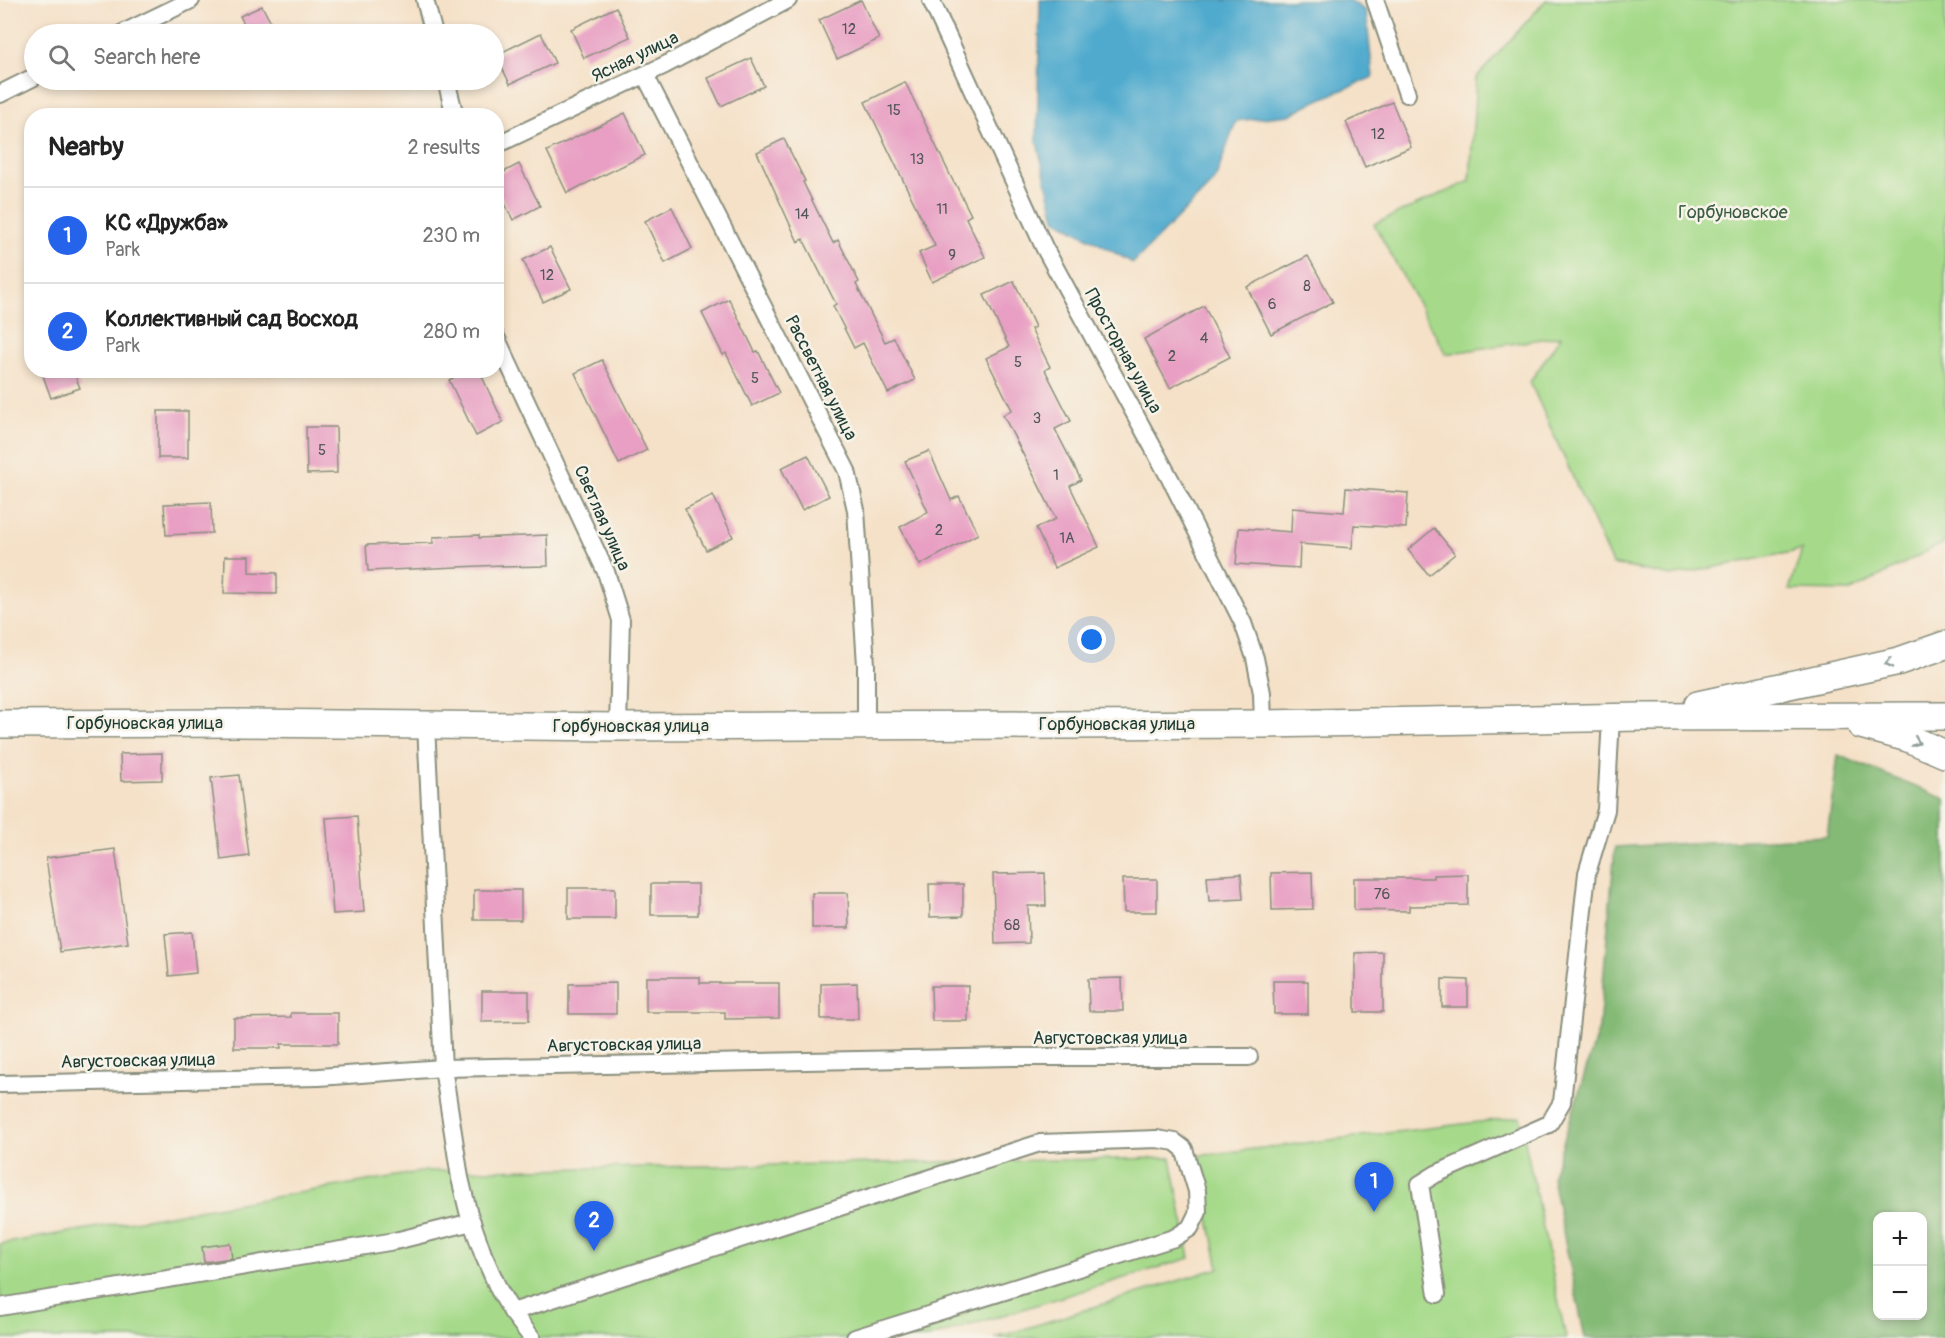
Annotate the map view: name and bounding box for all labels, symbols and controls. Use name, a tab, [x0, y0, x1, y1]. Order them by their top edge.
house number: 12	[842, 20, 856, 39]
search box	[24, 24, 504, 90]
street label: Ясная улица	[588, 26, 682, 88]
icon: search	[45, 41, 78, 74]
text: Search here	[93, 43, 200, 71]
house number: 15	[887, 101, 901, 120]
house number: 12	[1371, 125, 1385, 144]
text: Nearby	[48, 131, 124, 163]
text: 2 results	[408, 135, 480, 160]
house number: 13	[910, 150, 924, 169]
house number: 11	[936, 200, 948, 219]
park label: Горбуновское	[1678, 201, 1788, 224]
house number: 14	[795, 205, 810, 224]
text: КС «Дружба»	[105, 209, 228, 237]
text: 1	[64, 223, 71, 248]
text: 230 m	[423, 223, 480, 248]
text: Park	[105, 237, 140, 262]
house number: 9	[948, 246, 956, 265]
house number: 12	[540, 266, 554, 285]
house number: 8	[1303, 277, 1311, 296]
street label: Просторная улица	[1079, 284, 1167, 418]
house number: 6	[1268, 295, 1276, 314]
text: Коллективный сад Восход	[105, 305, 358, 333]
street label: Рассветная улица	[780, 312, 862, 444]
text: 2	[62, 319, 73, 344]
text: 280 m	[423, 319, 480, 344]
house number: 4	[1200, 329, 1209, 348]
text: Park	[105, 333, 140, 358]
house number: 2	[1168, 347, 1176, 366]
house number: 5	[1014, 353, 1022, 372]
house number: 5	[751, 369, 759, 388]
house number: 3	[1033, 409, 1041, 428]
house number: 5	[318, 441, 326, 460]
street label: Светлая улица	[569, 462, 635, 574]
house number: 1	[1053, 466, 1059, 485]
house number: 2	[935, 521, 943, 540]
house number: 1А	[1059, 529, 1075, 548]
your location	[1077, 625, 1106, 654]
one-way arrow	[1885, 656, 1895, 669]
street label: Горбуновская улица	[67, 712, 223, 735]
street label: Горбуновская улица	[1039, 713, 1195, 736]
street label: Горбуновская улица	[553, 715, 709, 738]
one-way arrow	[1910, 735, 1921, 747]
house number: 76	[1374, 885, 1390, 904]
house number: 68	[1004, 916, 1021, 935]
street label: Августовская улица	[1033, 1027, 1187, 1050]
street label: Августовская улица	[546, 1032, 702, 1058]
street label: Августовская улица	[60, 1048, 216, 1074]
pin: 1	[1354, 1162, 1394, 1212]
pin: 2	[574, 1202, 614, 1251]
map controls	[1873, 1212, 1927, 1320]
button: +	[1873, 1212, 1927, 1266]
button: −	[1873, 1266, 1927, 1320]

